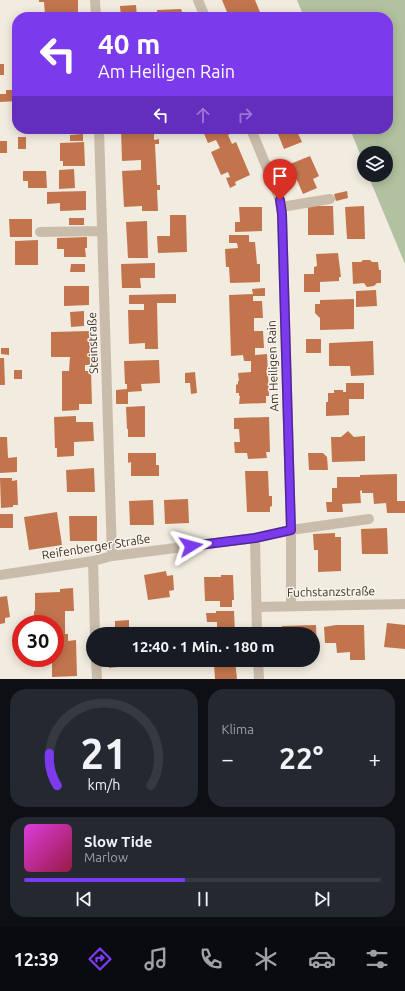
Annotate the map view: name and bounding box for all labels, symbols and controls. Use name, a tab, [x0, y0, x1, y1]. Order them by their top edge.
icon: left	[32, 28, 84, 80]
text: 40 m	[98, 28, 160, 59]
text: Am Heiligen Rain	[98, 61, 235, 81]
icon: left	[150, 104, 172, 126]
icon: ahead	[192, 104, 214, 126]
icon: right	[234, 104, 256, 126]
map controls	[357, 146, 393, 182]
button: layers	[357, 146, 393, 182]
pin	[263, 159, 297, 200]
icon: arrive	[269, 165, 291, 187]
street label: Steinstraße	[85, 312, 100, 374]
street label: Am Heiligen Rain	[264, 320, 281, 412]
position arrow	[170, 525, 212, 567]
street label: Reifenberger Straße	[41, 532, 151, 561]
street label: Fuchstanzstraße	[287, 584, 375, 599]
speed limit sign: 30	[12, 615, 64, 667]
text: 12:40 · 1 Min. · 180 m	[132, 638, 275, 655]
text: Klima	[222, 722, 254, 736]
text: 21	[80, 730, 127, 777]
text: 22°	[279, 741, 323, 775]
text: −	[222, 746, 234, 771]
text: +	[369, 746, 381, 771]
text: km/h	[87, 777, 120, 793]
text: Slow Tide	[84, 833, 152, 850]
text: Marlow	[84, 850, 128, 864]
icon: previous	[73, 888, 95, 910]
icon: pause	[192, 888, 214, 910]
icon: next	[311, 888, 333, 910]
icon: directions	[86, 945, 114, 973]
icon: music	[142, 945, 170, 973]
icon: phone	[197, 945, 225, 973]
icon: climate	[252, 945, 280, 973]
icon: car	[308, 945, 336, 973]
icon: filters	[363, 945, 391, 973]
text: 12:39	[14, 949, 59, 969]

